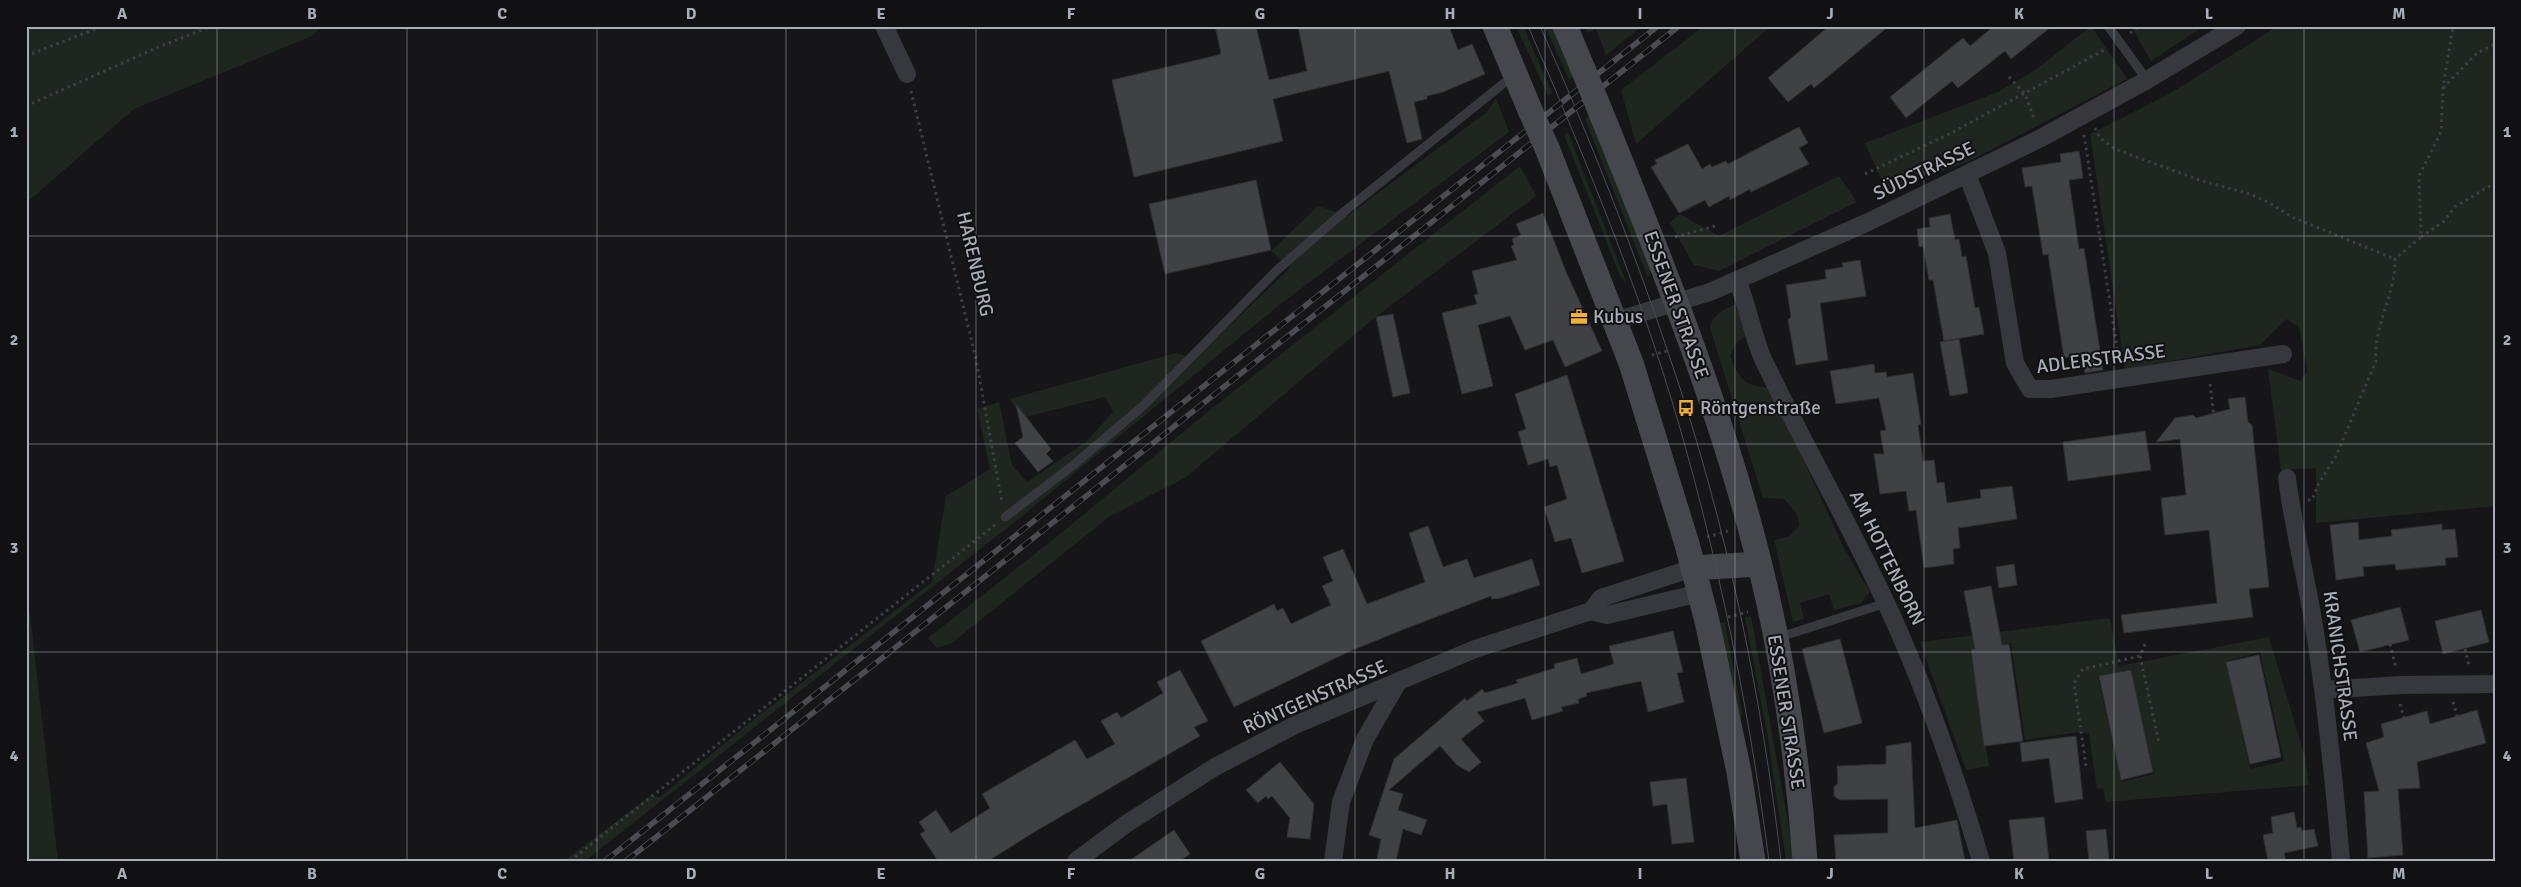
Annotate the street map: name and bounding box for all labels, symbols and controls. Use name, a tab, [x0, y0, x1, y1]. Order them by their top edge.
text: A	[117, 4, 128, 24]
text: B	[307, 4, 317, 24]
text: C	[497, 4, 507, 24]
text: D	[686, 4, 697, 24]
text: E	[876, 4, 886, 24]
text: F	[1067, 4, 1076, 24]
text: G	[1255, 4, 1265, 24]
text: H	[1445, 4, 1455, 24]
text: I	[1637, 4, 1643, 24]
text: J	[1826, 4, 1834, 24]
text: K	[2014, 4, 2024, 24]
text: L	[2205, 4, 2214, 24]
text: M	[2392, 4, 2406, 24]
text: 1	[10, 122, 19, 142]
text: 1	[2503, 122, 2512, 142]
street label: SÜDSTRASSE	[1869, 136, 1979, 206]
street label: HARENBURG	[951, 209, 999, 319]
street label: ESSENER STRASSE	[1638, 228, 1714, 382]
place label: Kubus	[1593, 305, 1643, 329]
office icon: Kubus	[1569, 307, 1589, 327]
text: 2	[10, 330, 18, 350]
text: 2	[2503, 330, 2511, 350]
street label: ADLERSTRASSE	[2035, 339, 2167, 379]
place label: Röntgenstraße	[1700, 396, 1821, 420]
bus stop icon: Röntgenstraße	[1676, 398, 1696, 418]
street label: AM HOTTENBORN	[1844, 487, 1930, 629]
text: 3	[10, 538, 18, 558]
text: 3	[2503, 538, 2511, 558]
street label: KRANICHSTRASSE	[2318, 589, 2362, 743]
street label: ESSENER STRASSE	[1762, 633, 1810, 791]
street label: RÖNTGENSTRASSE	[1239, 654, 1391, 740]
text: 4	[10, 746, 19, 766]
text: 4	[2503, 746, 2512, 766]
text: A	[117, 864, 128, 884]
text: B	[307, 864, 317, 884]
text: C	[497, 864, 507, 884]
text: D	[686, 864, 697, 884]
text: E	[876, 864, 886, 884]
text: F	[1067, 864, 1076, 884]
text: G	[1255, 864, 1265, 884]
text: H	[1445, 864, 1455, 884]
text: I	[1637, 864, 1643, 884]
text: J	[1826, 864, 1834, 884]
text: K	[2014, 864, 2024, 884]
text: L	[2205, 864, 2214, 884]
text: M	[2392, 864, 2406, 884]

